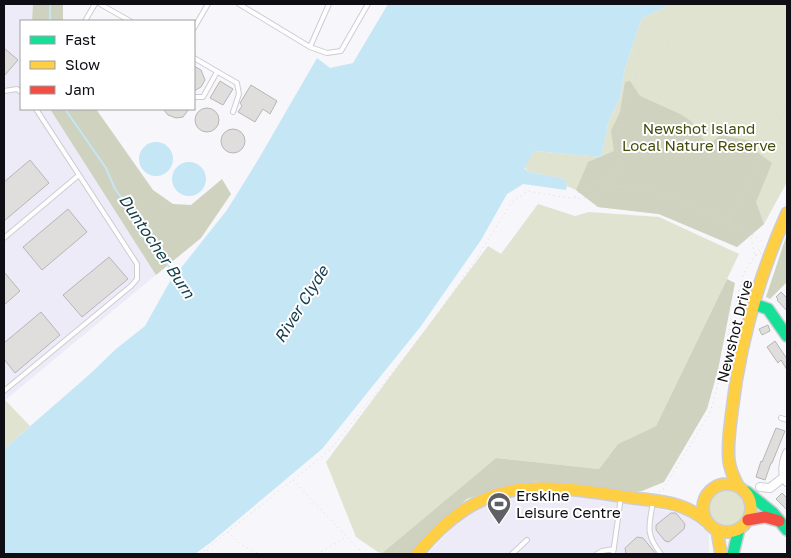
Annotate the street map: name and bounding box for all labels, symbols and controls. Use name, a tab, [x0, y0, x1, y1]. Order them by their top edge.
legend	[20, 20, 195, 110]
text: Fast	[65, 30, 96, 48]
text: Slow	[65, 55, 100, 73]
text: Jam	[65, 80, 95, 98]
park label: Newshot Island Local Nature Reserve	[622, 119, 776, 154]
water label: Duntocher Burn	[115, 190, 200, 303]
water label: River Clyde	[270, 260, 333, 346]
street label: Newshot Drive	[713, 277, 756, 384]
place label: Erskine Leisure Centre	[516, 486, 621, 521]
sports icon: Erskine Leisure Centre	[486, 491, 512, 525]

